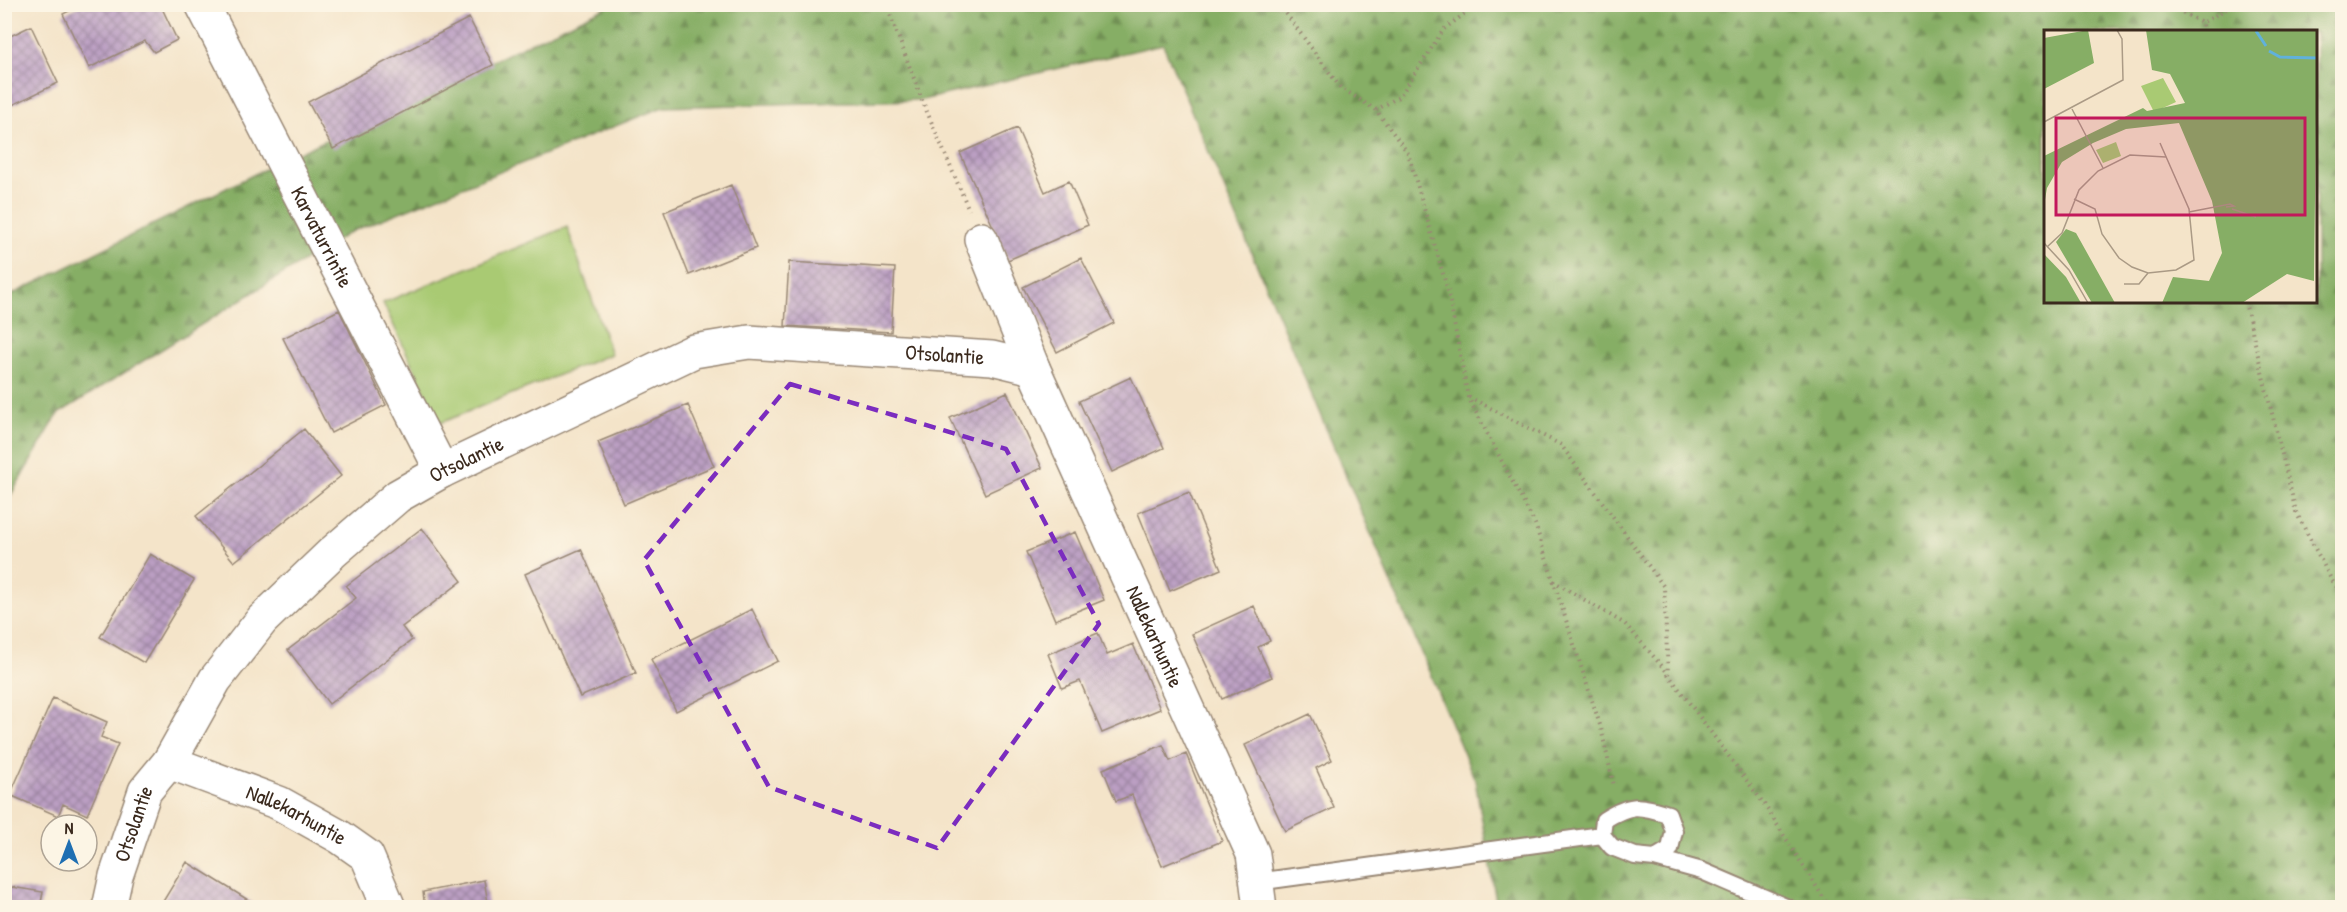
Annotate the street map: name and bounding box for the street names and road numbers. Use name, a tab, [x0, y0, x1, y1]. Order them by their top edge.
street label: Karvaturrintie	[284, 181, 360, 292]
street label: Otsolantie	[904, 337, 985, 371]
street label: Otsolantie	[424, 429, 508, 489]
street label: Nallekarhuntie	[1119, 581, 1191, 692]
street label: Nallekarhuntie	[242, 777, 353, 851]
street label: Otsolantie	[107, 778, 159, 866]

